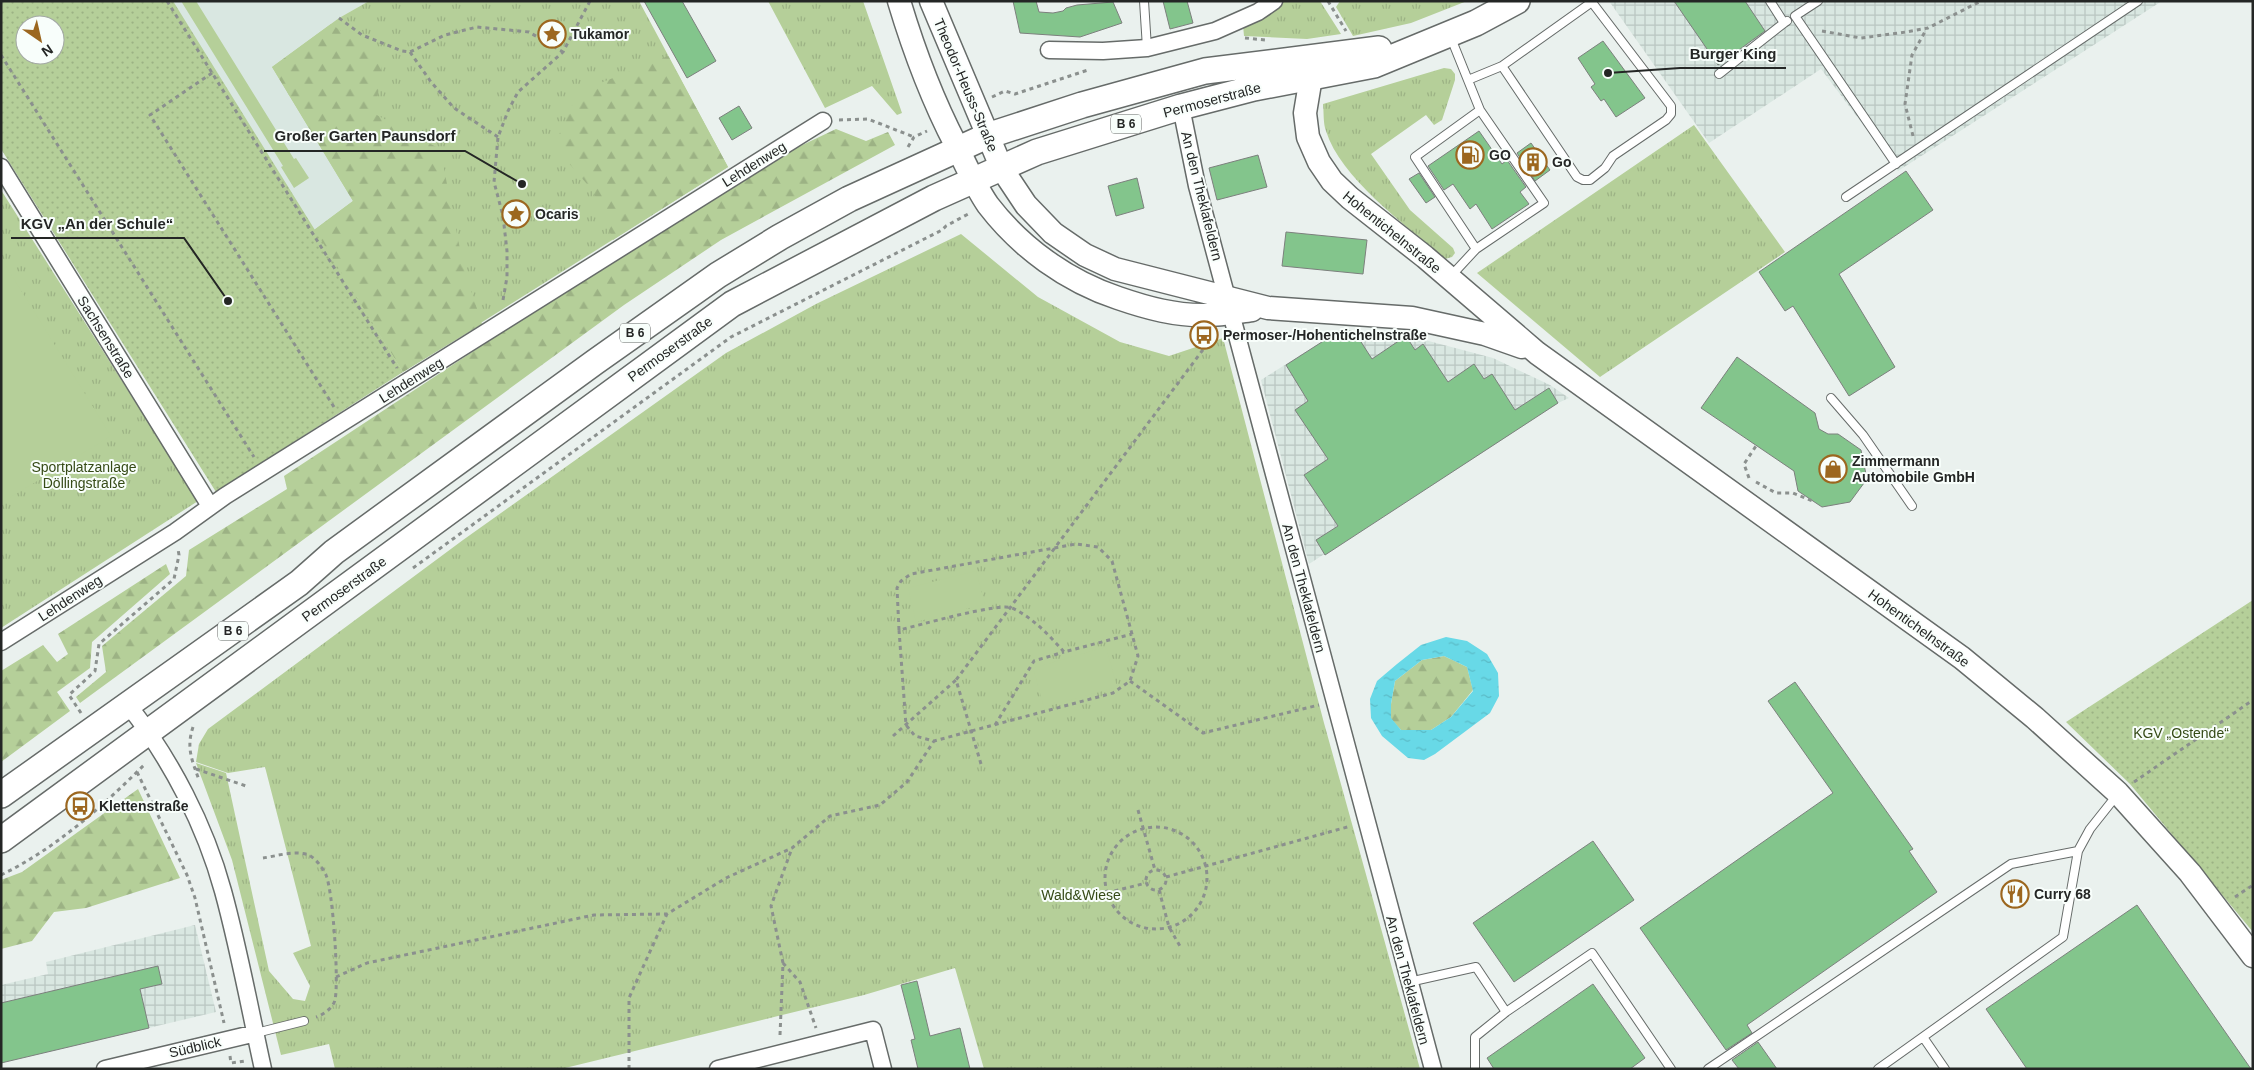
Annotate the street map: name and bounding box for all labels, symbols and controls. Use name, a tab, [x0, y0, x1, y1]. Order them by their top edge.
north arrow	[15, 15, 65, 65]
street label: Theodor-Heuss-Straße	[931, 16, 1001, 154]
place icon: Tukamor	[537, 19, 567, 49]
place label: Tukamor	[571, 26, 630, 42]
callout: Burger King	[1680, 38, 1786, 68]
text: N	[39, 41, 56, 60]
text: Burger King	[1690, 45, 1776, 62]
street label: Permoserstraße	[1161, 79, 1263, 121]
road number: B 6	[1111, 115, 1141, 134]
callout: Großer Garten Paunsdorf	[264, 121, 465, 151]
text: Großer Garten Paunsdorf	[275, 127, 456, 144]
street label: An den Theklafeldern	[1178, 130, 1226, 262]
street label: Lehdenweg	[719, 138, 789, 190]
fuel station icon: GO	[1455, 140, 1485, 170]
place label: GO	[1489, 147, 1511, 163]
building icon: Go	[1518, 147, 1548, 177]
place label: Go	[1552, 154, 1571, 170]
street label: Hohentichelnstraße	[1340, 188, 1444, 277]
place icon: Ocaris	[501, 199, 531, 229]
place label: Ocaris	[535, 206, 579, 222]
callout: KGV „An der Schule“	[11, 208, 184, 238]
text: KGV „An der Schule“	[21, 215, 173, 232]
street label: Sachsenstraße	[74, 293, 138, 381]
street label: Permoserstraße	[625, 313, 715, 385]
bus stop icon: Permoser-/Hohentichelnstraße	[1189, 320, 1219, 350]
road number: B 6	[620, 323, 650, 342]
place label: Permoser-/Hohentichelnstraße	[1223, 327, 1427, 343]
street label: Lehdenweg	[376, 354, 446, 406]
place label: Zimmermann Automobile GmbH	[1852, 453, 1975, 485]
shop icon: Zimmermann Automobile GmbH	[1818, 454, 1848, 484]
park label: Sportplatzanlage Döllingstraße	[31, 459, 137, 491]
street label: An den Theklafeldern	[1279, 522, 1329, 654]
street label: Permoserstraße	[299, 553, 389, 625]
street label: Lehdenweg	[35, 572, 105, 624]
street label: Hohentichelnstraße	[1865, 586, 1973, 670]
road number: B 6	[218, 622, 248, 640]
park label: KGV „Ostende“	[2133, 725, 2229, 741]
bus stop icon: Klettenstraße	[65, 791, 95, 821]
place label: Klettenstraße	[99, 798, 189, 814]
restaurant icon: Curry 68	[2000, 879, 2030, 909]
place label: Curry 68	[2034, 886, 2091, 902]
park label: Wald&Wiese	[1041, 887, 1121, 903]
street label: An den Theklafeldern	[1383, 914, 1433, 1046]
street label: Südblick	[167, 1033, 224, 1061]

